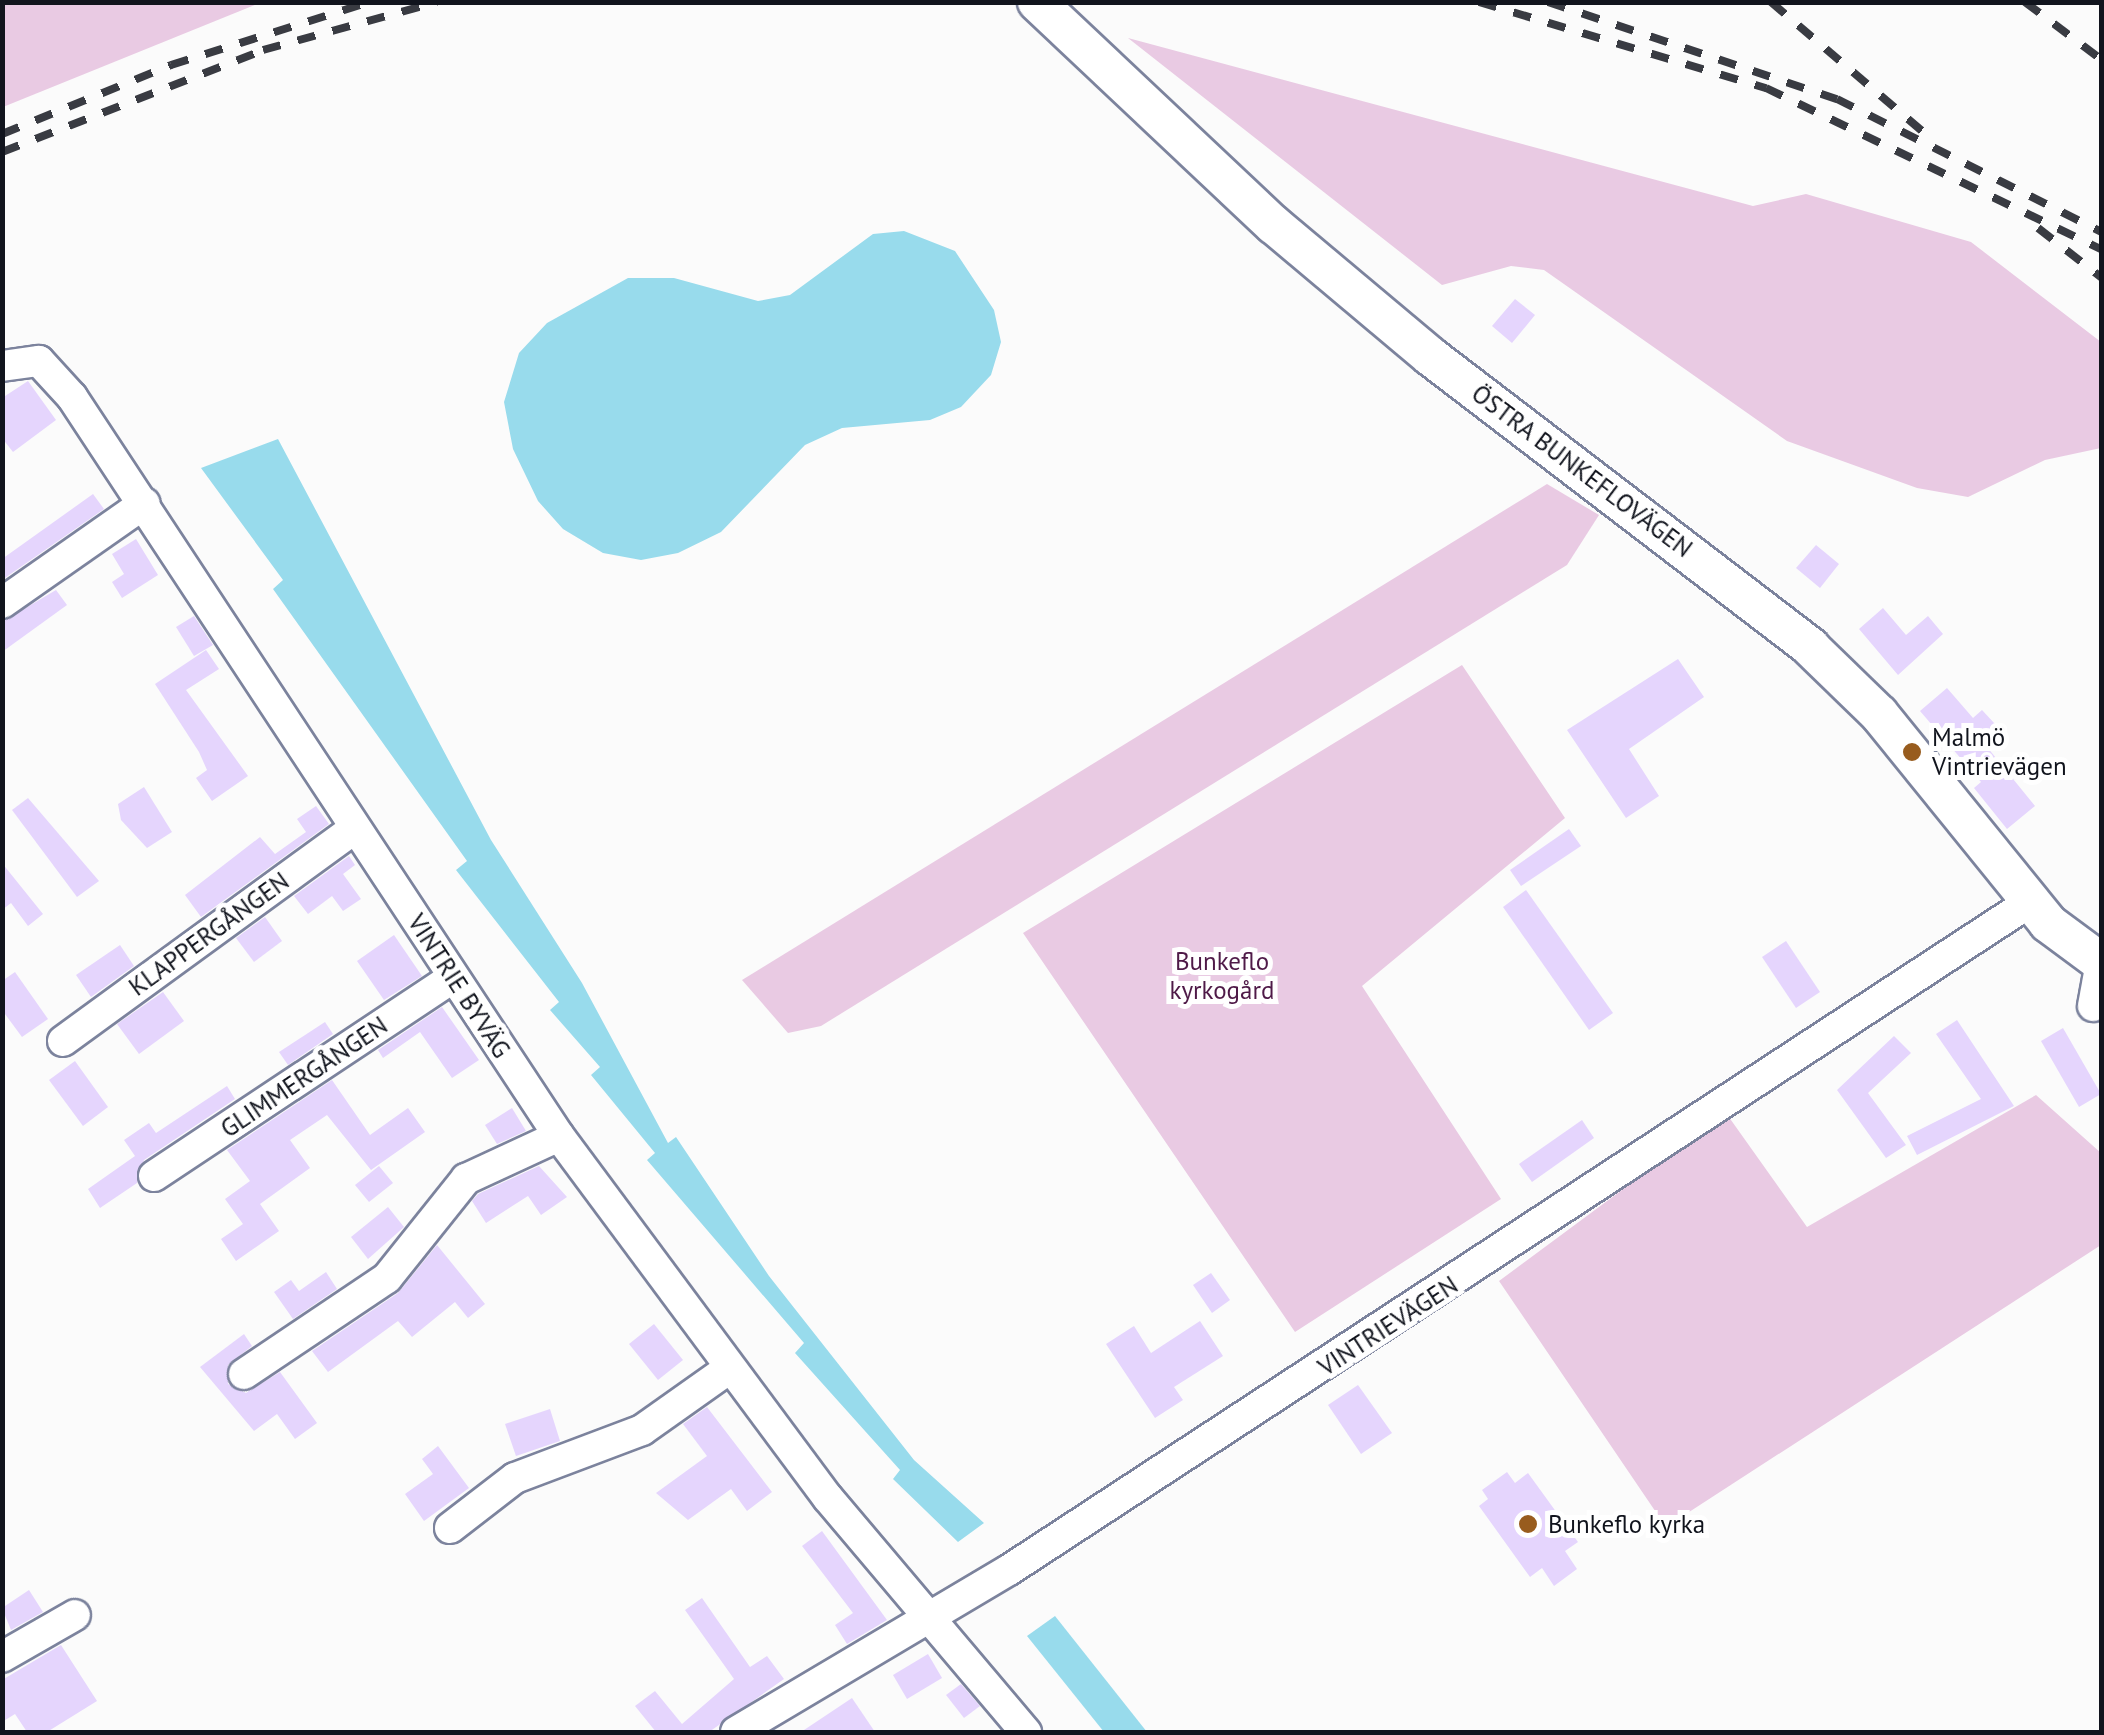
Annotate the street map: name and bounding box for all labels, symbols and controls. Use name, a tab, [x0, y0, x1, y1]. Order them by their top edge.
street label: ÖSTRA BUNKEFLOVÄGEN	[1465, 378, 1699, 564]
place label: Malmö Vintrievägen	[1932, 723, 2067, 782]
marker: Malmö Vintrievägen	[1901, 741, 1923, 763]
street label: KLAPPERGÅNGEN	[123, 866, 295, 1002]
street label: VINTRIE BYVÄG	[401, 909, 517, 1063]
park label: Bunkeflo kyrkogård	[1170, 947, 1274, 1006]
street label: GLIMMERGÅNGEN	[215, 1010, 393, 1144]
street label: VINTRIEVÄGEN	[1313, 1270, 1463, 1382]
place label: Bunkeflo kyrka	[1548, 1509, 1705, 1539]
marker: Bunkeflo kyrka	[1517, 1513, 1539, 1535]

